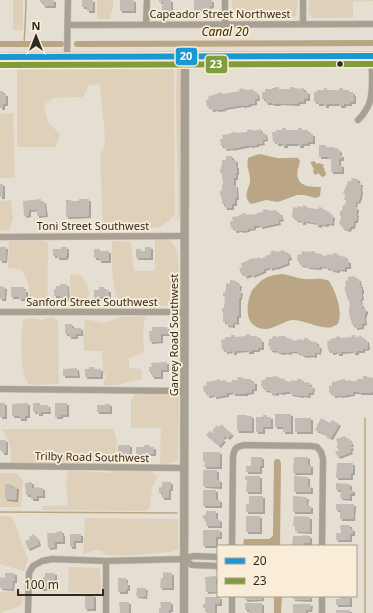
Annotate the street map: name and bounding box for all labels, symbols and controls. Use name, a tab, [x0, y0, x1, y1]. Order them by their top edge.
street label: Capeador Street Northwest	[149, 6, 291, 21]
north arrow	[16, 16, 56, 56]
text: N	[32, 18, 40, 33]
water label: Canal 20	[201, 23, 249, 40]
line badge: 20	[175, 47, 198, 66]
text: 20	[180, 48, 192, 63]
line badge: 23	[205, 55, 228, 74]
text: 23	[210, 56, 222, 71]
unlabelled marker	[335, 59, 345, 69]
street label: Toni Street Southwest	[37, 218, 149, 233]
street label: Garvey Road Southwest	[166, 274, 181, 396]
street label: Sanford Street Southwest	[26, 294, 158, 309]
street label: Trilby Road Southwest	[35, 448, 149, 465]
legend	[217, 545, 357, 597]
text: 20	[253, 552, 267, 569]
scale bar	[18, 571, 103, 597]
text: 23	[253, 572, 267, 589]
text: 100 m	[24, 576, 59, 593]

